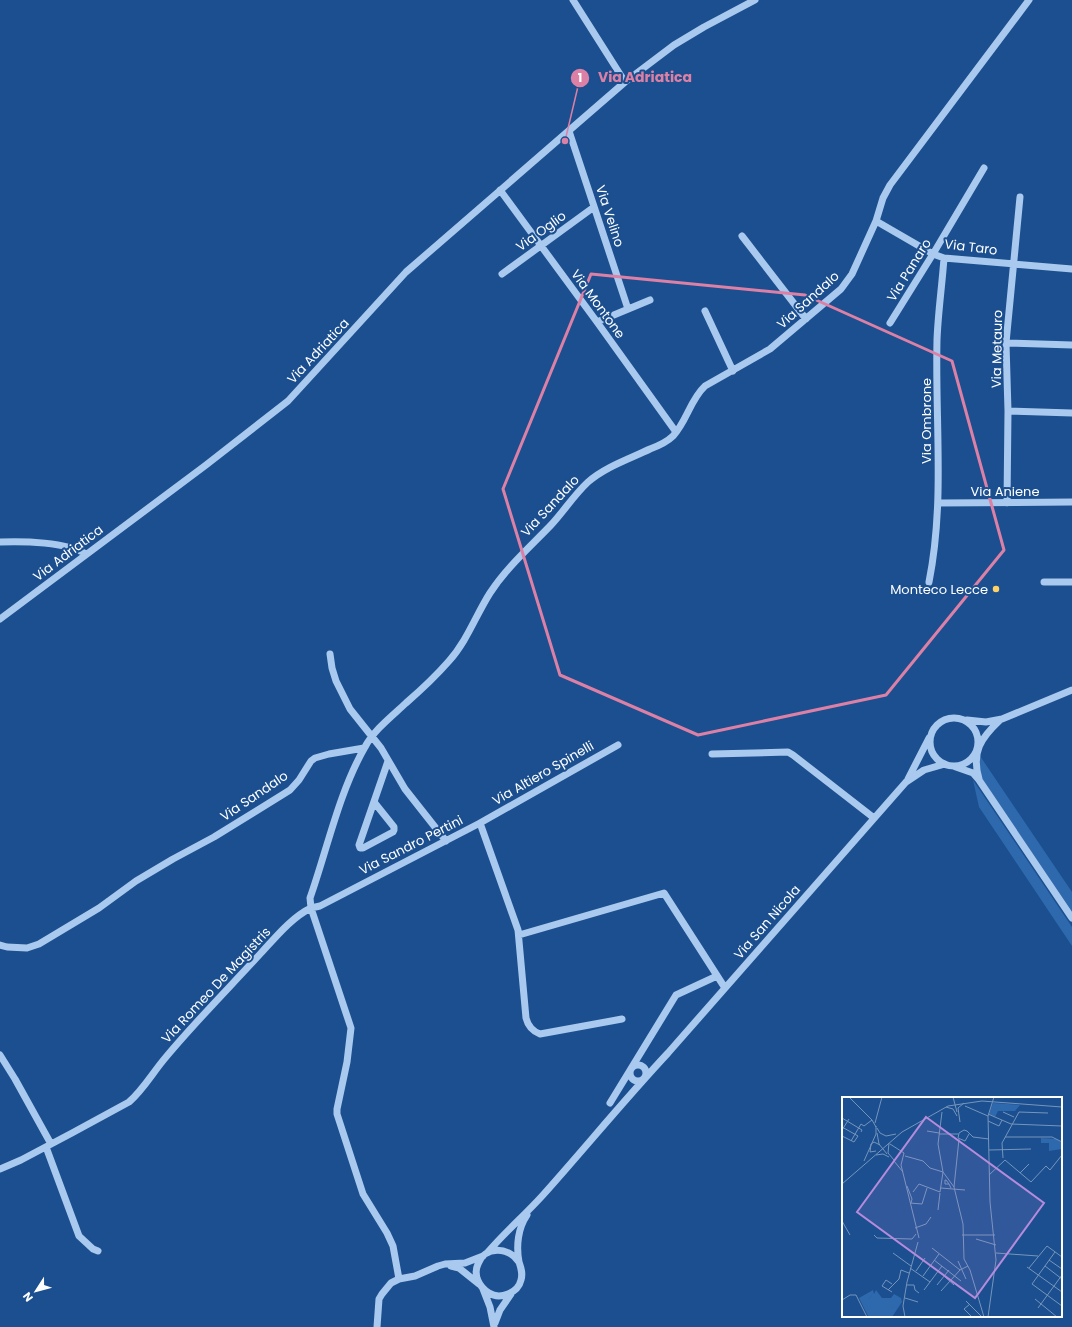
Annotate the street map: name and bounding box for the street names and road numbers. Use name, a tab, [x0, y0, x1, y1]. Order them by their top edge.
street label: Via Velino	[591, 183, 629, 249]
street label: Via Oglio	[512, 206, 570, 256]
street label: Via Taro	[943, 234, 999, 260]
street label: Via Panaro	[882, 235, 936, 305]
street label: Via Montone	[566, 265, 630, 343]
street label: Via Sandalo	[773, 267, 843, 333]
street label: Via Metauro	[987, 310, 1007, 388]
street label: Via Adriatica	[283, 314, 353, 388]
street label: Via Ombrone	[917, 378, 936, 464]
street label: Via Sandalo	[516, 471, 584, 541]
street label: Via Aniene	[971, 482, 1039, 501]
street label: Via Adriatica	[29, 520, 107, 586]
street label: Via Altiero Spinelli	[489, 736, 597, 810]
street label: Via Sandalo	[216, 766, 292, 826]
street label: Via Sandro Pertini	[356, 811, 466, 879]
street label: Via San Nicola	[729, 881, 805, 963]
street label: Via Romeo De Magistris	[157, 923, 275, 1047]

